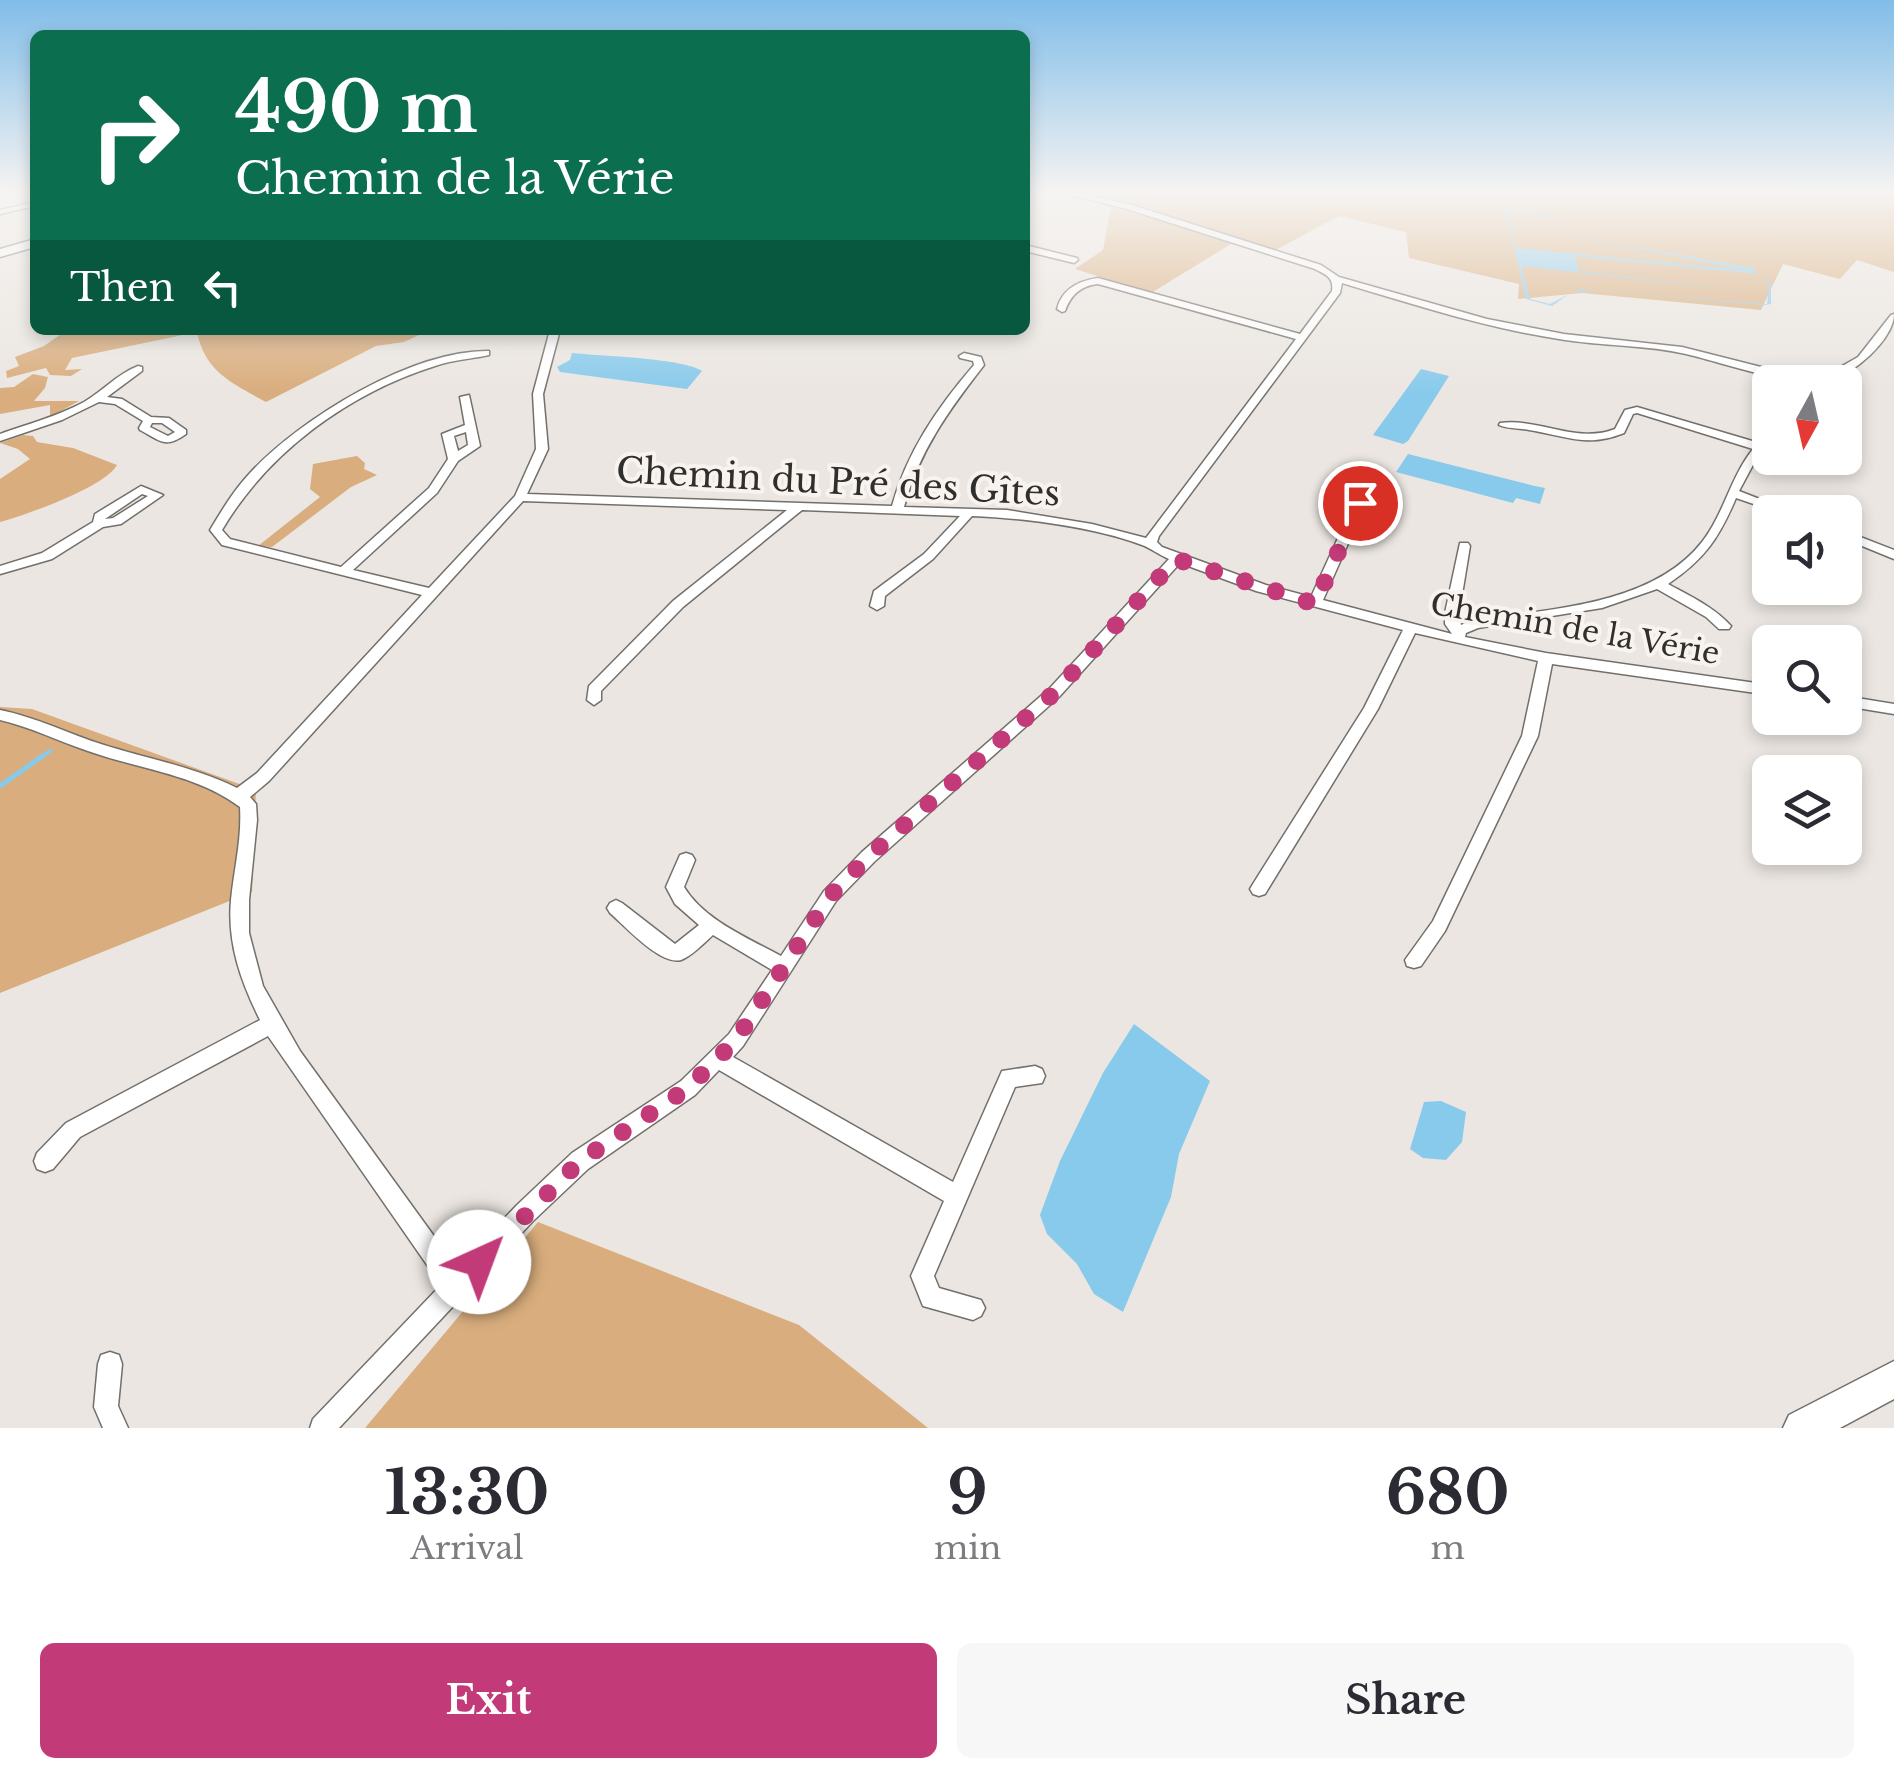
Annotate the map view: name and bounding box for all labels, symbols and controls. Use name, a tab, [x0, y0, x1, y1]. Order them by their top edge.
text: 490 m	[235, 64, 478, 151]
icon: right	[70, 70, 200, 200]
text: Chemin de la Vérie	[235, 150, 674, 206]
icon: left	[195, 260, 250, 315]
text: Then	[70, 264, 175, 311]
north arrow	[1752, 365, 1862, 475]
map controls	[1752, 365, 1862, 865]
street label: Chemin du Pré des Gîtes	[615, 448, 1061, 515]
pin	[1318, 461, 1403, 546]
icon: arrive	[1333, 476, 1388, 531]
button: sound	[1752, 495, 1862, 605]
street label: Chemin de la Vérie	[1428, 585, 1723, 672]
button: search	[1752, 625, 1862, 735]
button: layers	[1752, 755, 1862, 865]
position arrow	[427, 1210, 531, 1314]
text: 13:30	[384, 1456, 549, 1530]
text: 9	[947, 1456, 988, 1530]
text: 680	[1386, 1456, 1510, 1530]
text: Arrival	[410, 1528, 524, 1568]
text: min	[934, 1528, 1001, 1568]
text: m	[1430, 1528, 1465, 1568]
button: Exit	[40, 1643, 937, 1758]
button: Share	[957, 1643, 1854, 1758]

